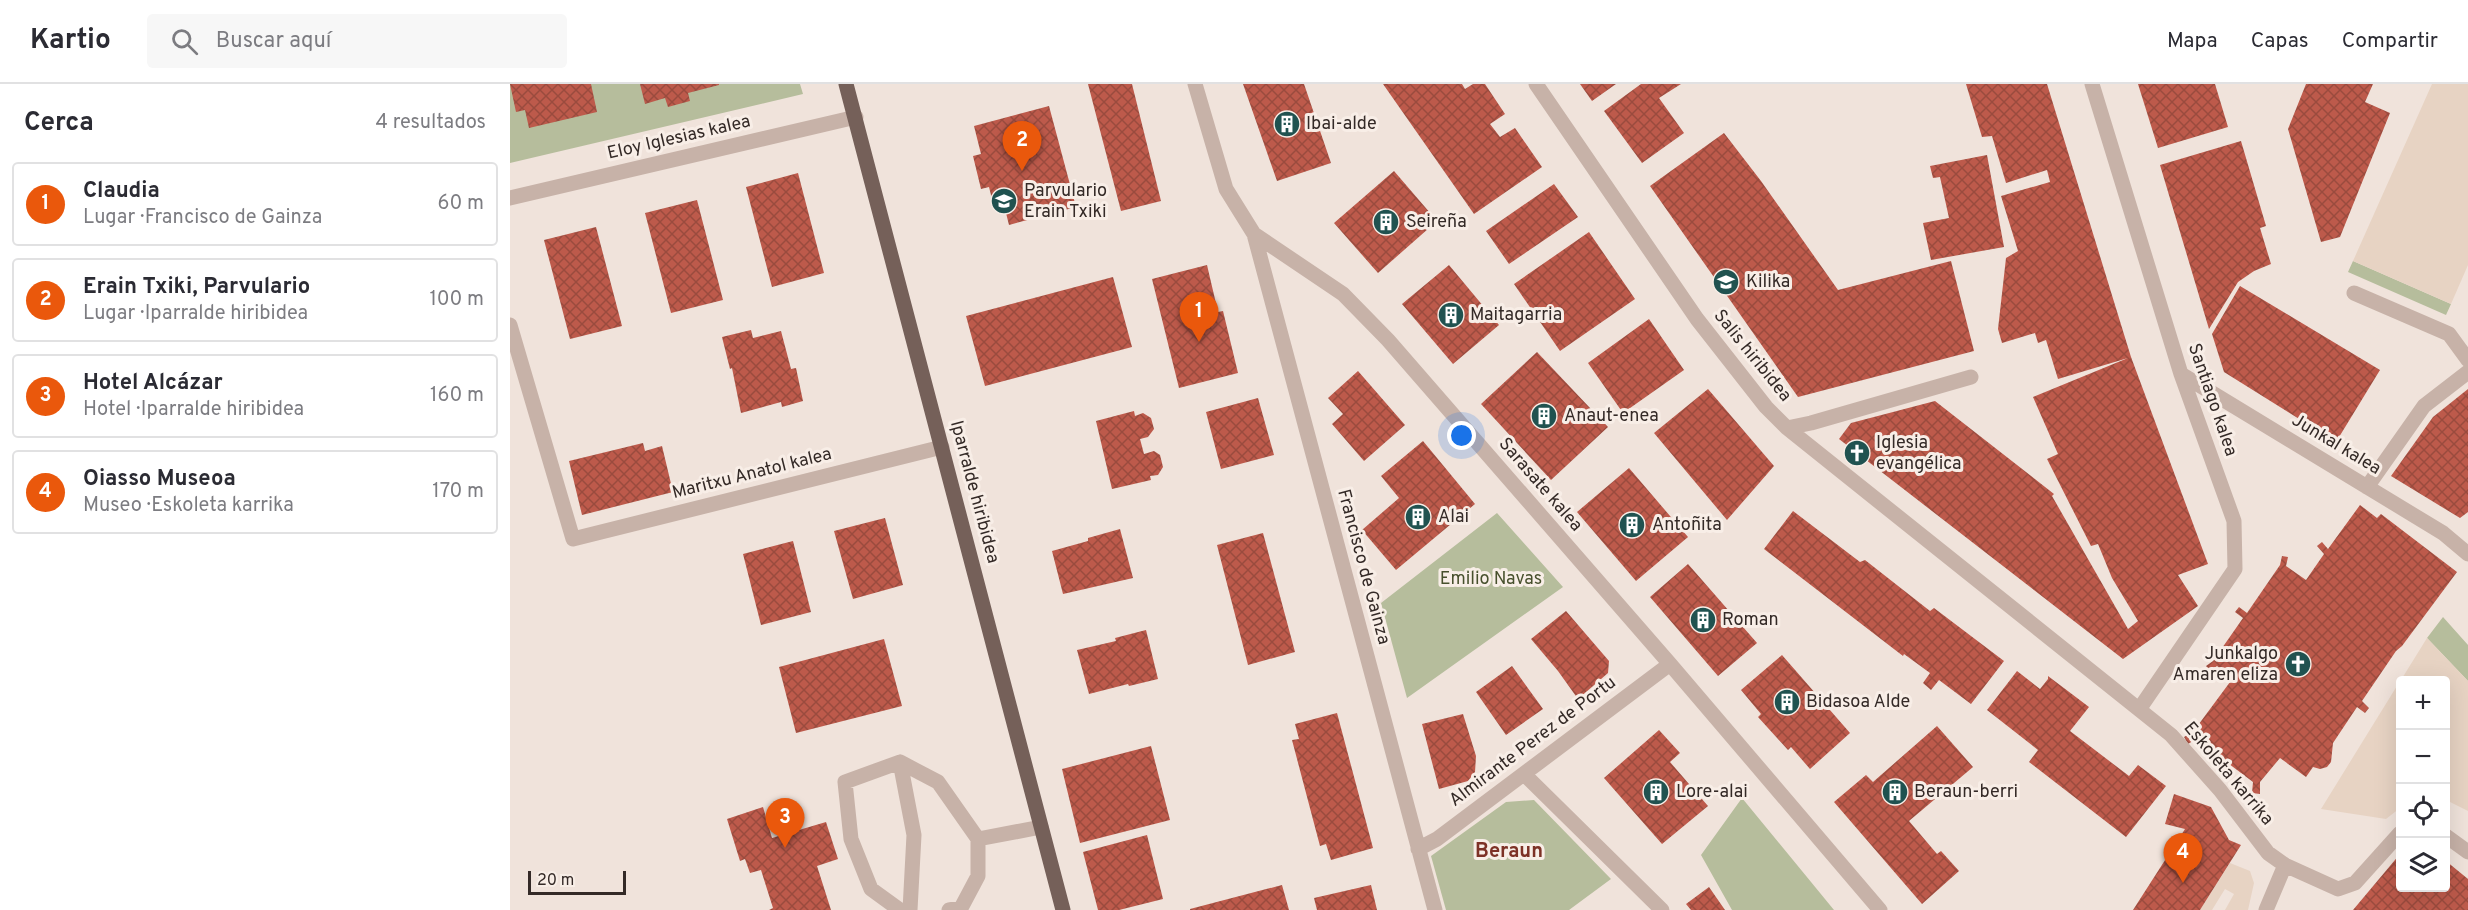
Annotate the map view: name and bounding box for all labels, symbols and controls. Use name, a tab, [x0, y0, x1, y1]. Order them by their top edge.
search box	[147, 14, 567, 68]
text: Kartio	[30, 23, 111, 59]
icon: search	[168, 25, 201, 58]
text: Buscar aquí	[216, 28, 331, 55]
text: Mapa	[2167, 28, 2218, 55]
text: Capas	[2251, 28, 2309, 55]
text: Compartir	[2342, 28, 2438, 55]
text: Cerca	[24, 107, 94, 140]
building icon: Ibai-alde	[1272, 109, 1302, 139]
text: 4 resultados	[376, 110, 486, 136]
street label: Eloy Iglesias kalea	[605, 110, 753, 166]
place label: Ibai-alde	[1306, 113, 1377, 136]
pin: 2	[1002, 122, 1042, 171]
text: Claudia	[83, 178, 160, 205]
place label: Parvulario Erain Txiki	[1024, 180, 1107, 224]
school or university icon: Parvulario Erain Txiki	[989, 186, 1019, 216]
text: 1	[42, 191, 50, 217]
text: 60 m	[438, 191, 484, 217]
text: Lugar · Francisco de Gainza	[83, 205, 322, 231]
building icon: Seireña	[1371, 207, 1401, 237]
place label: Seireña	[1406, 211, 1467, 234]
school or university icon: Kilika	[1711, 267, 1741, 297]
place label: Kilika	[1746, 271, 1790, 294]
text: Erain Txiki, Parvulario	[83, 274, 310, 301]
text: 2	[39, 287, 52, 313]
text: 100 m	[429, 287, 484, 313]
pin: 1	[1180, 292, 1218, 342]
building icon: Maitagarria	[1436, 300, 1466, 330]
text: Lugar · Iparralde hiribidea	[83, 301, 308, 327]
place label: Maitagarria	[1470, 304, 1562, 327]
street label: Salis hiribidea	[1708, 305, 1796, 407]
street label: Santiago kalea	[2182, 341, 2242, 459]
text: Hotel Alcázar	[83, 370, 223, 397]
text: 3	[40, 383, 52, 409]
text: 160 m	[430, 383, 484, 409]
text: Hotel · Iparralde hiribidea	[83, 397, 304, 423]
building icon: Anaut-enea	[1529, 401, 1559, 431]
place label: Anaut-enea	[1564, 405, 1659, 428]
street label: Junkal kalea	[2287, 409, 2385, 481]
street label: Iparralde hiribidea	[944, 418, 1004, 566]
your location	[1447, 421, 1476, 450]
place label: Iglesia evangélica	[1876, 432, 1962, 476]
street label: Sarasate kalea	[1493, 433, 1587, 537]
church icon: Iglesia evangélica	[1842, 438, 1872, 468]
street label: Maritxu Anatol kalea	[670, 443, 834, 505]
text: Oiasso Museoa	[83, 466, 236, 493]
text: 4	[39, 479, 52, 505]
text: 170 m	[432, 479, 484, 505]
street label: Francisco de Gainza	[1331, 487, 1395, 647]
text: Museo · Eskoleta karrika	[83, 493, 294, 519]
building icon: Alai	[1403, 502, 1433, 532]
place label: Alai	[1438, 506, 1469, 529]
building icon: Antoñita	[1617, 510, 1647, 540]
place label: Antoñita	[1652, 514, 1722, 537]
park label: Emilio Navas	[1440, 568, 1542, 591]
building icon: Roman	[1688, 605, 1718, 635]
place label: Roman	[1722, 609, 1779, 632]
place label: Junkalgo Amaren eliza	[2172, 643, 2278, 687]
church icon: Junkalgo Amaren eliza	[2283, 649, 2313, 679]
street label: Almirante Perez de Portu	[1445, 672, 1621, 812]
map controls	[2396, 676, 2450, 892]
button: +	[2396, 676, 2450, 730]
building icon: Bidasoa Alde	[1772, 687, 1802, 717]
place label: Bidasoa Alde	[1806, 691, 1910, 714]
street label: Eskoleta karrika	[2178, 717, 2278, 831]
button: −	[2396, 730, 2450, 784]
building icon: Lore-alai	[1641, 777, 1671, 807]
building icon: Beraun-berri	[1880, 777, 1910, 807]
place label: Lore-alai	[1676, 781, 1748, 804]
place label: Beraun-berri	[1914, 781, 2018, 804]
button: locate	[2396, 784, 2450, 838]
pin: 3	[766, 798, 804, 848]
pin: 4	[2164, 834, 2202, 883]
button: layers	[2396, 838, 2450, 892]
district label: Beraun	[1475, 839, 1543, 865]
scale bar	[528, 868, 626, 896]
text: 20 m	[537, 871, 574, 891]

